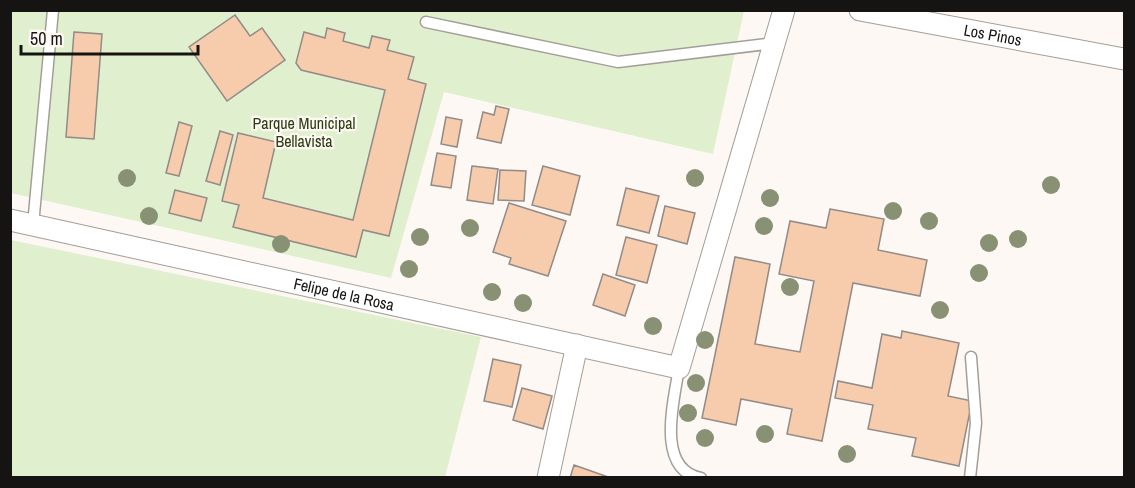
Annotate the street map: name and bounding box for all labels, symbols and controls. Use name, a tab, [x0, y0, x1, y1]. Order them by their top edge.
scale bar	[21, 18, 198, 56]
street label: Los Pinos	[962, 18, 1023, 51]
text: 50 m	[30, 26, 63, 51]
park label: Parque Municipal Bellavista	[253, 112, 355, 152]
street label: Felipe de la Rosa	[292, 272, 397, 316]

